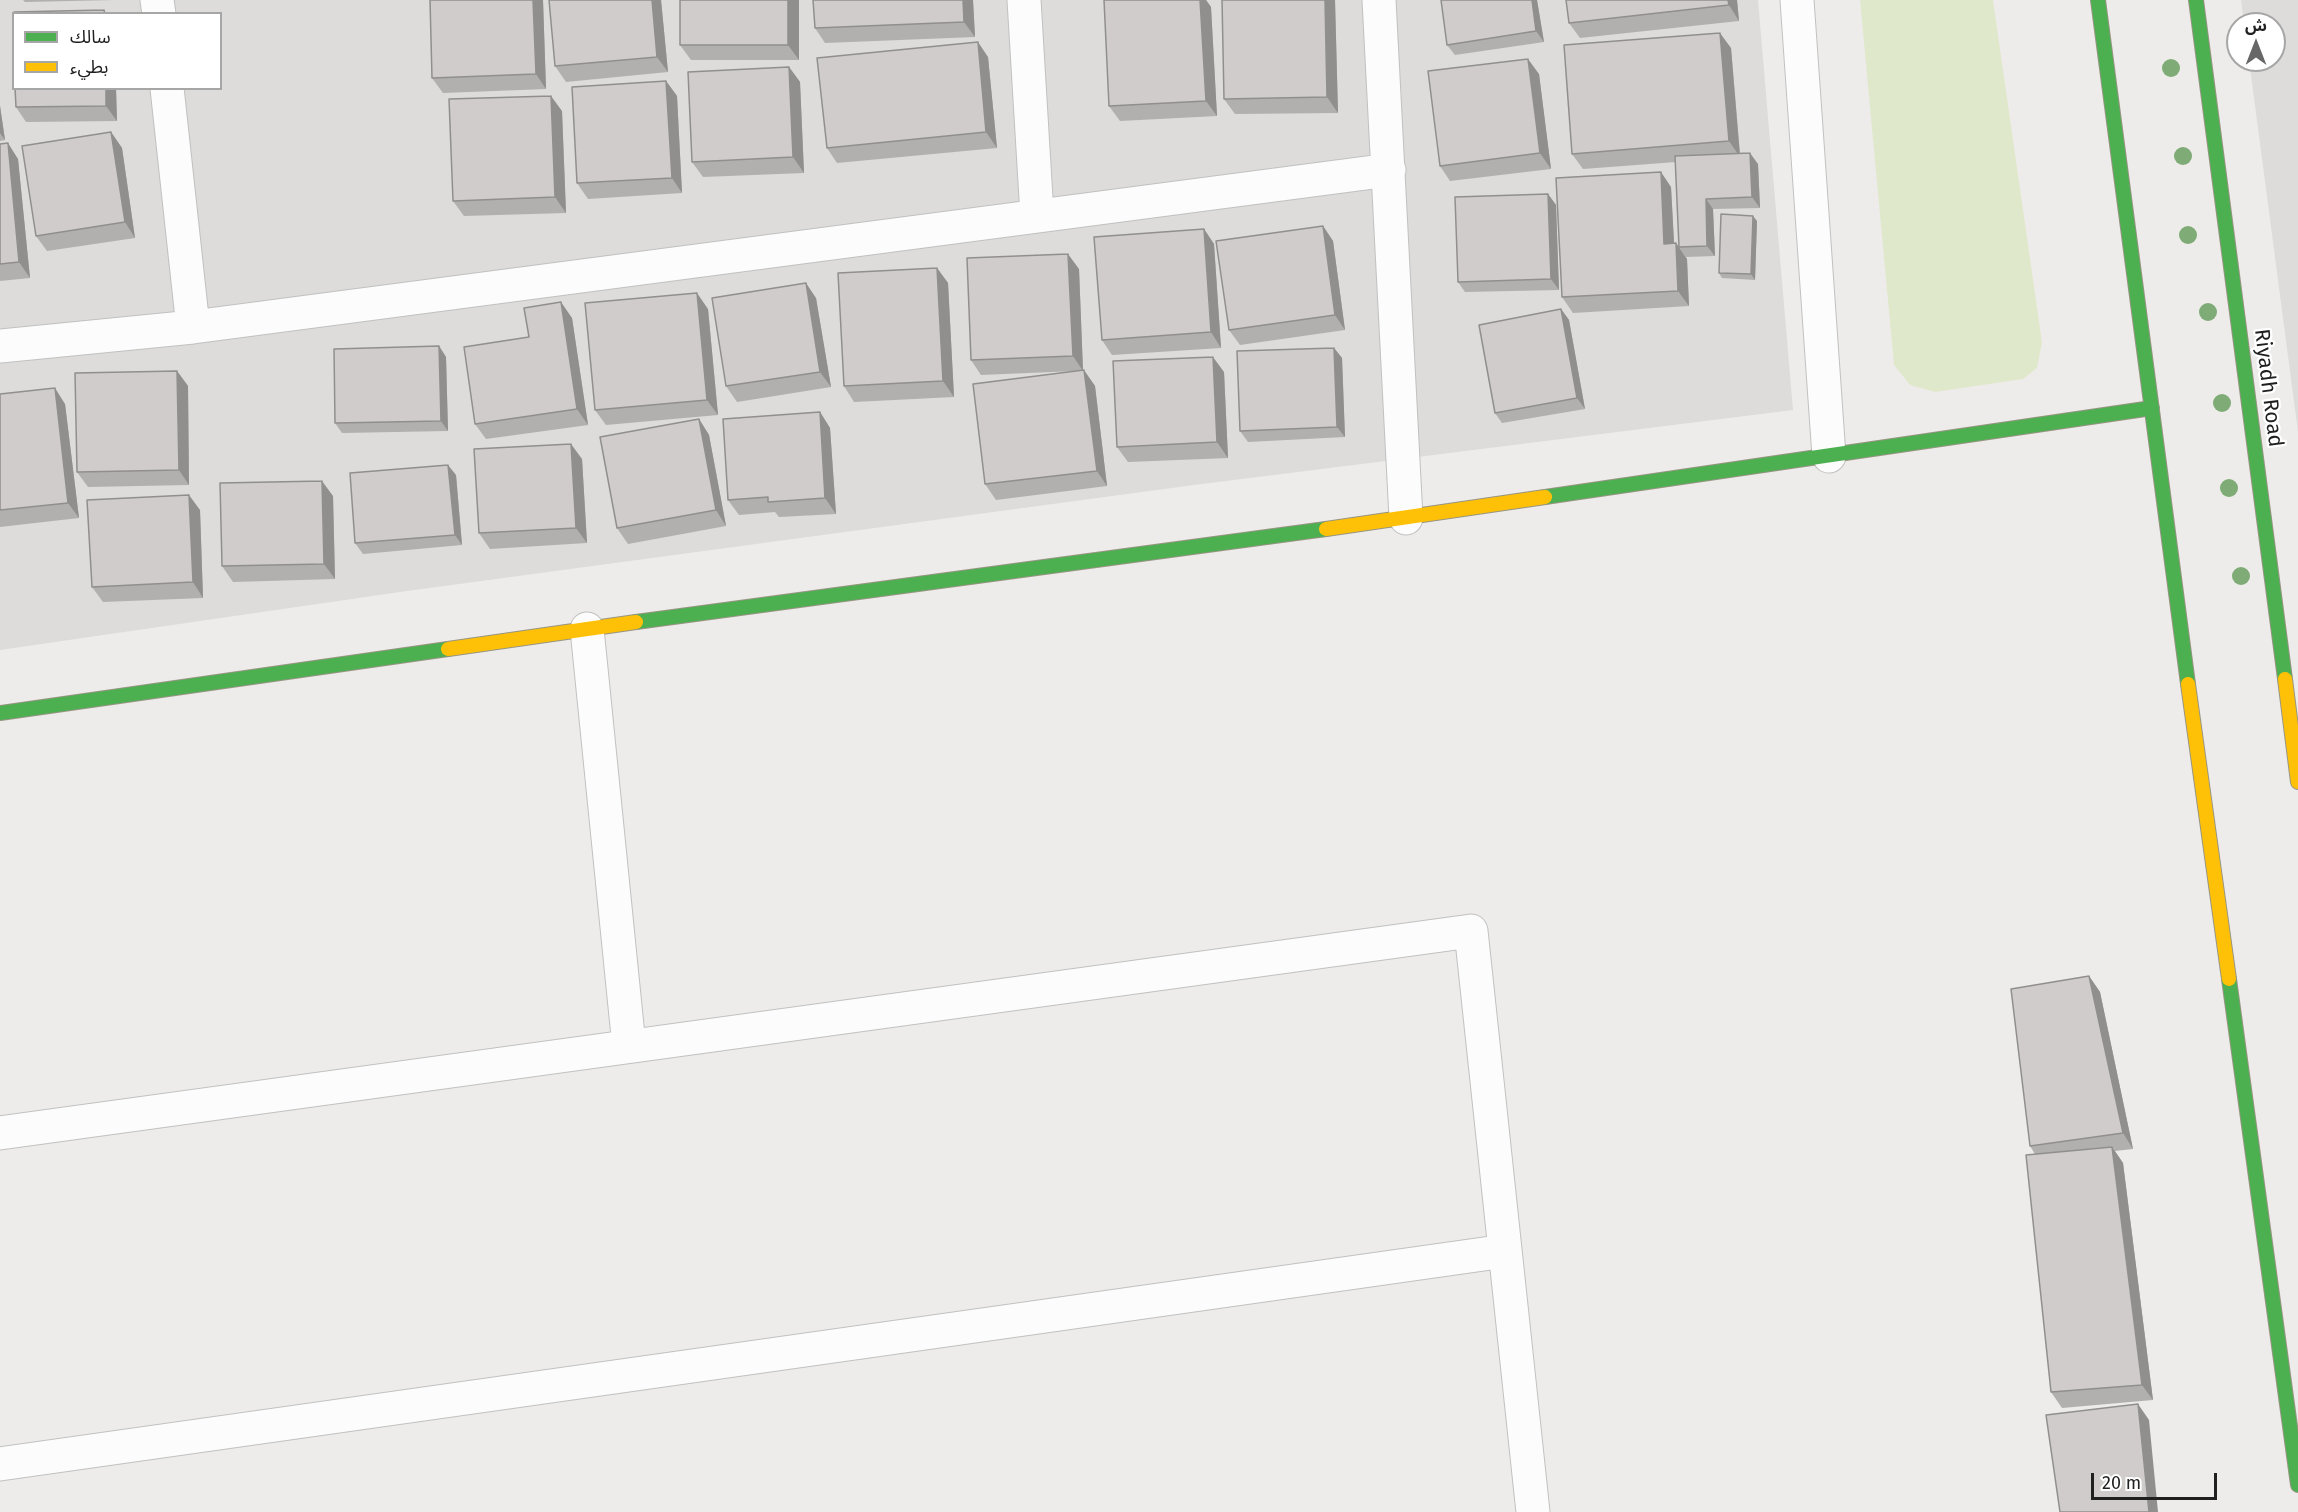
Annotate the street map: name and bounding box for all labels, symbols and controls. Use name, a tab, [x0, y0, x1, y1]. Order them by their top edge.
legend	[12, 12, 222, 90]
north arrow	[2226, 12, 2286, 72]
text: ش	[2245, 16, 2267, 35]
text: سالك	[70, 26, 111, 48]
text: بطيء	[70, 56, 108, 78]
street label: Riyadh Road	[2248, 327, 2288, 449]
scale bar	[2094, 1461, 2220, 1499]
text: 20 m	[2102, 1472, 2141, 1494]

